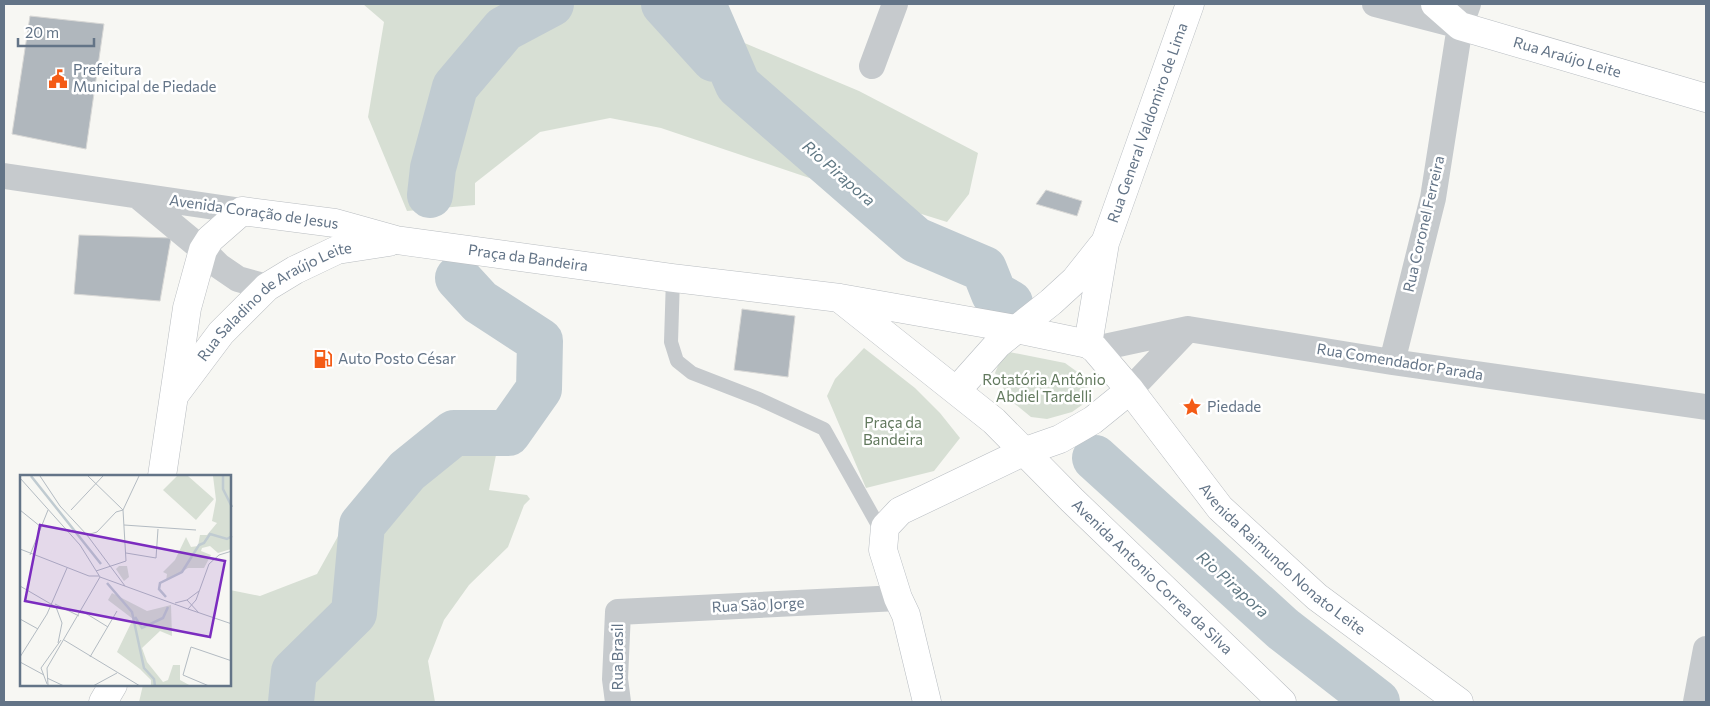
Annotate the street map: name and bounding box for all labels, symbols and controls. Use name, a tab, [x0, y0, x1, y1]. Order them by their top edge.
scale bar	[18, 15, 94, 47]
street label: Rua General Valdomiro de Lima	[1103, 20, 1191, 225]
text: 20 m	[25, 23, 59, 41]
street label: Rua Araújo Leite	[1511, 32, 1624, 81]
place label: Prefeitura Municipal de Piedade	[73, 60, 217, 95]
public building icon: Prefeitura Municipal de Piedade	[47, 68, 69, 90]
water label: Rio Pirapora	[799, 136, 879, 209]
street label: Rua Coronel Ferreira	[1399, 154, 1447, 294]
street label: Avenida Coração de Jesus	[168, 190, 340, 232]
street label: Rua Saladino de Araújo Leite	[193, 238, 353, 364]
street label: Praça da Bandeira	[467, 240, 589, 274]
street label: Rua Comendador Parada	[1316, 339, 1485, 383]
fuel station icon: Auto Posto César	[312, 348, 334, 370]
place label: Auto Posto César	[338, 349, 456, 367]
park label: Rotatória Antônio Abdiel Tardelli	[982, 370, 1106, 405]
place icon: Piedade	[1181, 396, 1203, 418]
place label: Piedade	[1207, 397, 1261, 415]
park label: Praça da Bandeira	[863, 413, 923, 448]
inset map	[20, 475, 231, 686]
street label: Avenida Raimundo Nonato Leite	[1196, 479, 1370, 638]
street label: Avenida Antonio Correa da Silva	[1069, 495, 1237, 658]
water label: Rio Pirapora	[1194, 547, 1273, 621]
street label: Rua São Jorge	[711, 593, 805, 615]
street label: Rua Brasil	[608, 624, 626, 690]

